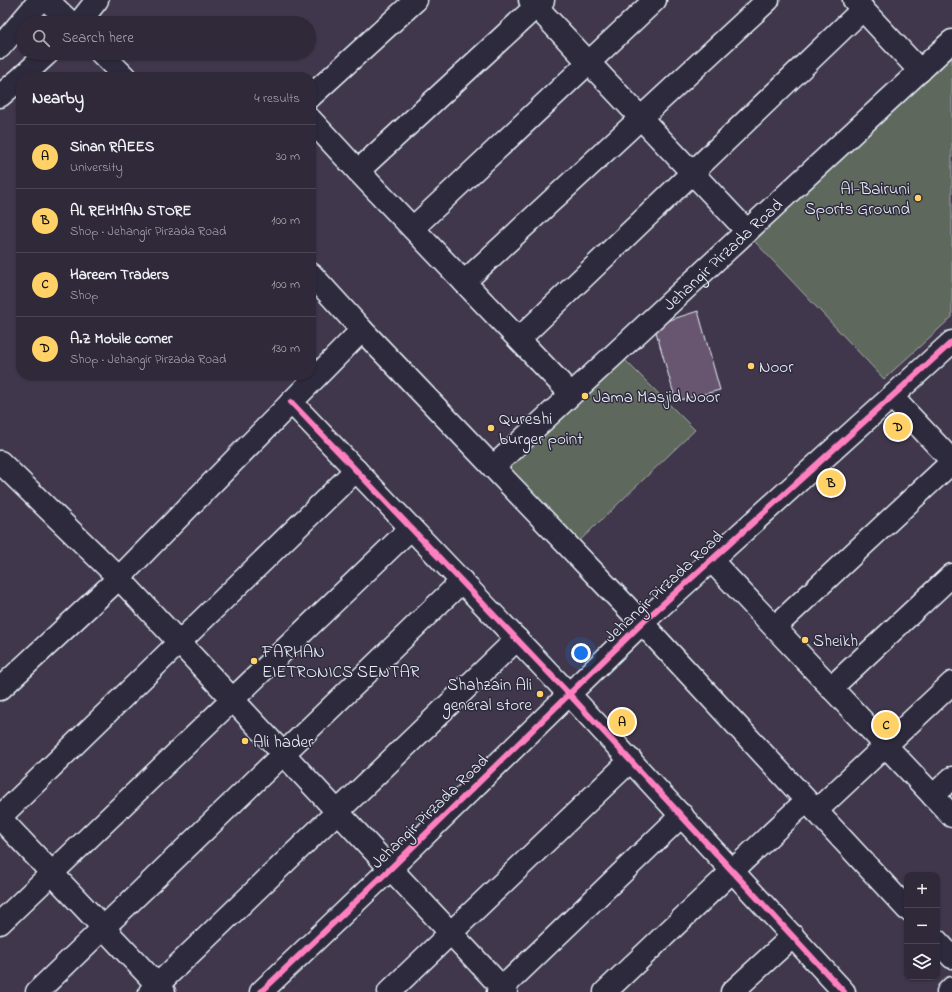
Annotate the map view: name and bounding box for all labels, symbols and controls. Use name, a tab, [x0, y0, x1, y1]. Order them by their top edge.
search box	[16, 16, 316, 60]
icon: search	[30, 27, 52, 49]
text: Search here	[62, 27, 134, 49]
text: Nearby	[32, 86, 84, 111]
text: 4 results	[254, 89, 300, 108]
text: Sinan RAEES	[70, 136, 154, 158]
text: A	[41, 147, 49, 166]
text: 30 m	[276, 147, 300, 166]
text: University	[70, 158, 123, 177]
place label: Al-Bairuni Sports Ground	[805, 177, 910, 222]
street label: Jehangir Pirzada Road	[658, 193, 789, 317]
marker: Al-Bairuni Sports Ground	[913, 193, 923, 203]
text: AL REHMAN STORE	[70, 200, 191, 222]
text: B	[41, 211, 49, 230]
text: 100 m	[271, 211, 300, 230]
text: Shop · Jehangir Pirzada Road	[70, 222, 226, 241]
text: Hareem Traders	[70, 264, 169, 286]
text: C	[41, 275, 49, 294]
text: 100 m	[271, 275, 300, 294]
text: Shop	[70, 286, 98, 305]
text: A.Z Mobile corner	[70, 328, 173, 350]
text: D	[40, 339, 50, 358]
text: 130 m	[272, 339, 300, 358]
text: Shop · Jehangir Pirzada Road	[70, 350, 226, 369]
place label: Noor	[759, 355, 794, 380]
marker: Noor	[746, 361, 756, 371]
place label: Jama Masjid Noor	[593, 385, 721, 410]
marker: Jama Masjid Noor	[580, 391, 590, 401]
place label: Qureshi burger point	[499, 407, 583, 454]
pin: D	[885, 412, 911, 442]
marker: Qureshi burger point	[486, 423, 496, 433]
pin: B	[818, 468, 844, 498]
street label: Jehangir Pirzada Road	[599, 525, 731, 651]
place label: Sheikh	[813, 629, 858, 654]
marker: Sheikh	[800, 635, 810, 645]
place label: FARHAN EIETRONICS SENTAR	[261, 640, 420, 685]
your location	[571, 643, 591, 663]
marker: FARHAN EIETRONICS SENTAR	[249, 656, 259, 666]
place label: Shahzain Ali general store	[442, 673, 532, 720]
marker: Shahzain Ali general store	[535, 689, 545, 699]
pin: A	[609, 707, 635, 737]
pin: C	[873, 710, 899, 740]
place label: Ali hader	[253, 730, 314, 755]
marker: Ali hader	[240, 736, 250, 746]
street label: Jehangir Pirzada Road	[366, 749, 496, 876]
map controls	[904, 872, 940, 980]
button: +	[904, 872, 940, 908]
button: −	[904, 908, 940, 944]
button: layers	[904, 944, 940, 980]

